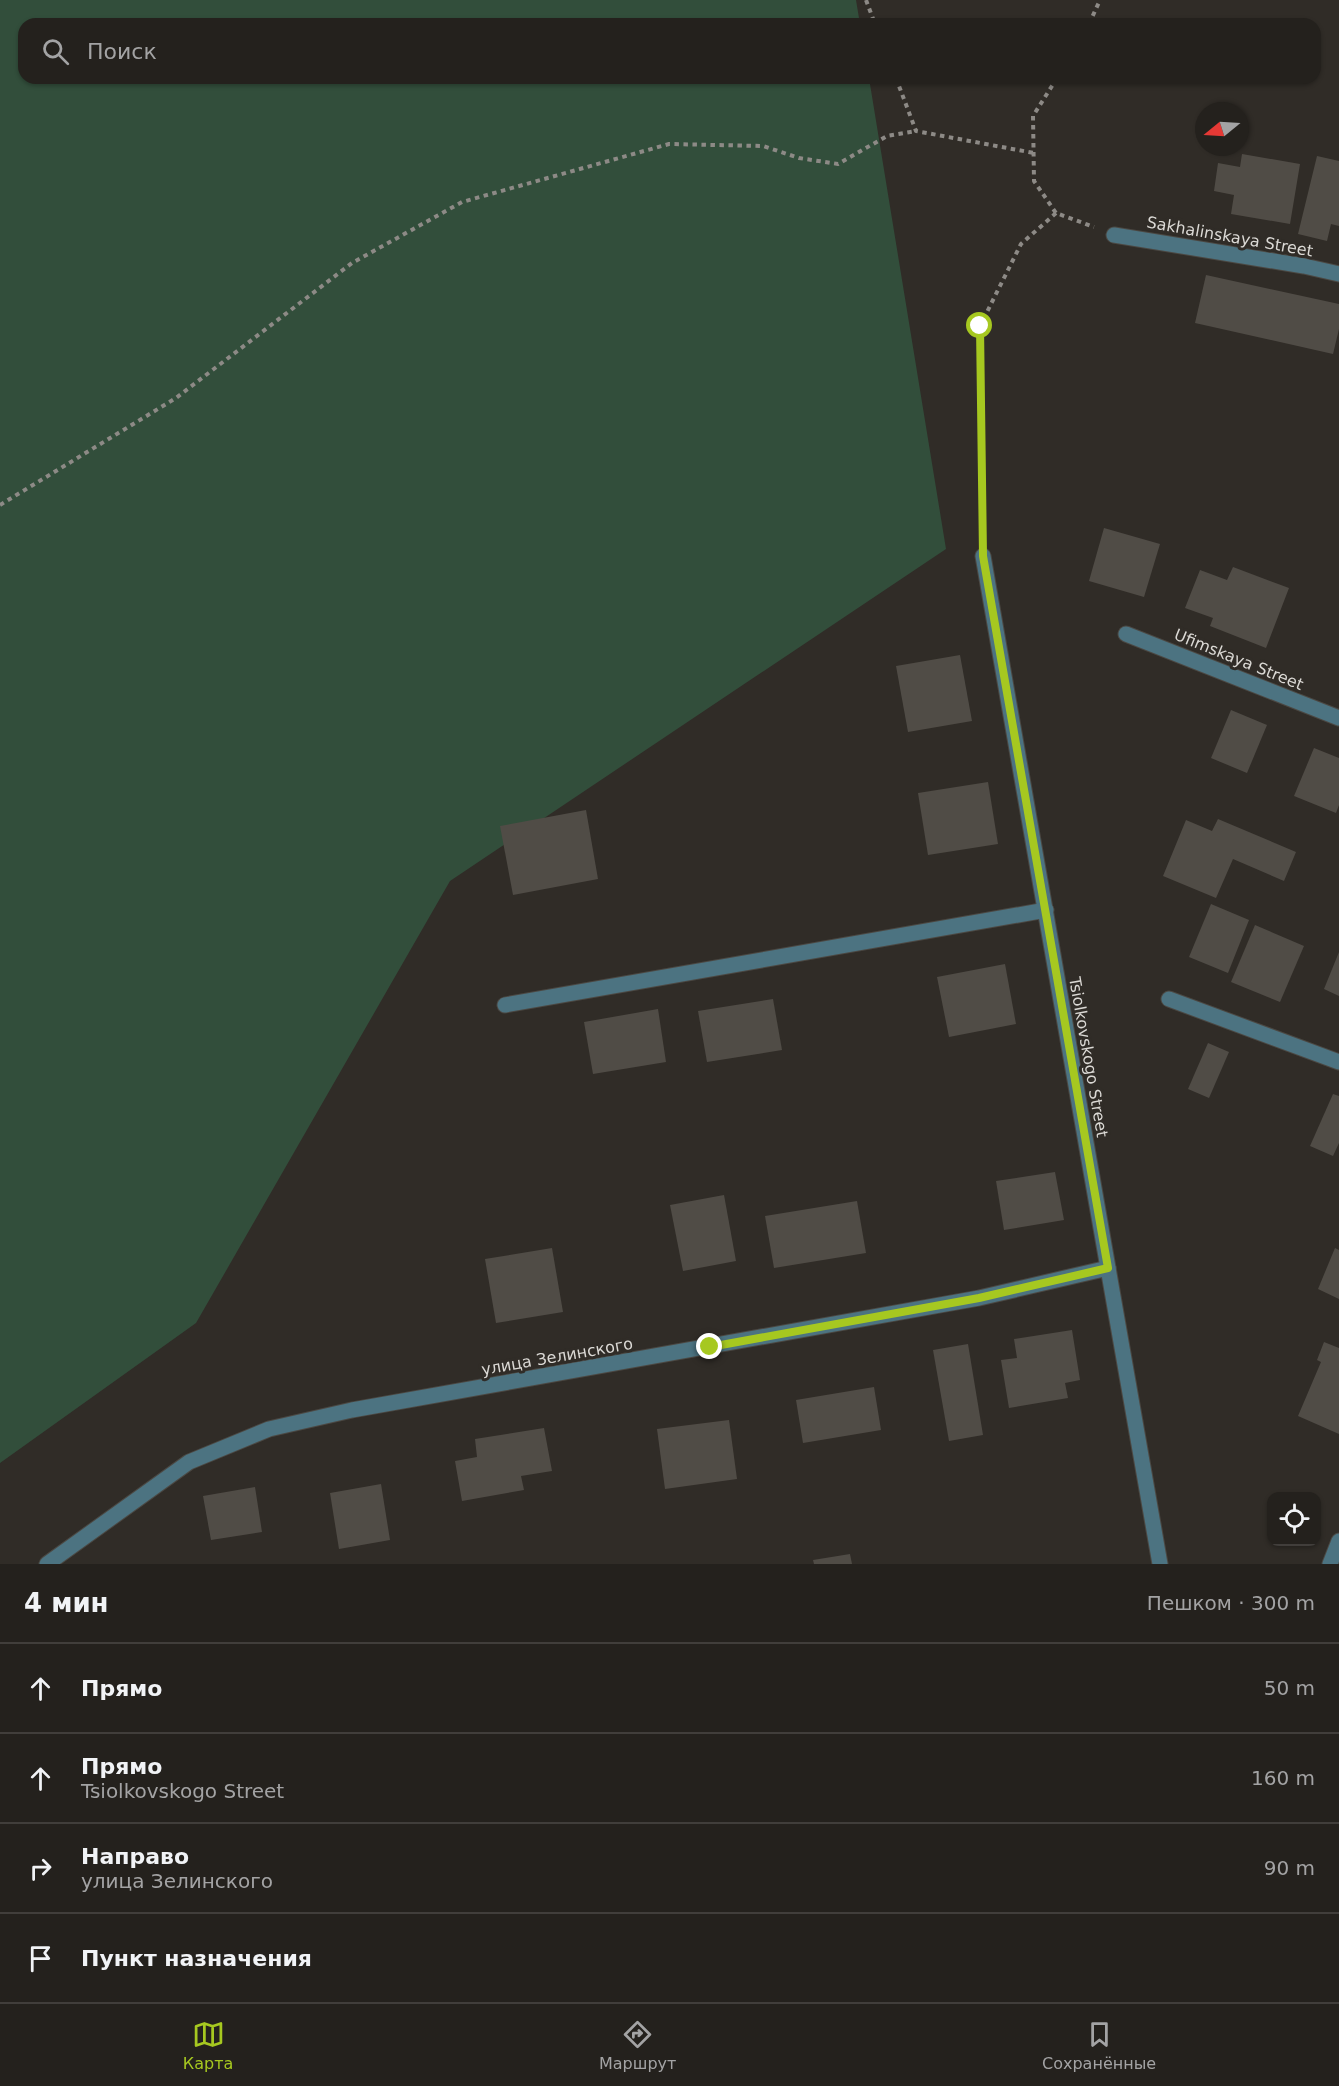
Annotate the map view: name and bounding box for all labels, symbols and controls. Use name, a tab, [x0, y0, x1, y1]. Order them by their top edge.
search box	[18, 18, 1321, 84]
icon: search	[39, 35, 72, 68]
text: Поиск	[87, 39, 157, 64]
north arrow	[1195, 102, 1249, 156]
street label: Sakhalinskaya Street	[1145, 213, 1314, 260]
route start	[966, 312, 992, 338]
street label: Ufimskaya Street	[1172, 625, 1306, 694]
street label: Tsiolkovskogo Street	[1065, 974, 1112, 1139]
route end	[696, 1333, 722, 1359]
street label: улица Зелинского	[480, 1334, 634, 1379]
map controls	[1267, 1492, 1321, 1546]
button: locate	[1267, 1492, 1321, 1546]
text: 4 мин	[24, 1588, 109, 1618]
text: Пешком · 300 m	[1147, 1591, 1315, 1615]
icon: ahead	[24, 1672, 57, 1705]
text: Прямо	[81, 1676, 162, 1701]
text: 50 m	[1264, 1676, 1315, 1700]
text: Прямо	[81, 1754, 162, 1779]
icon: ahead	[24, 1762, 57, 1795]
text: 160 m	[1251, 1766, 1315, 1790]
text: Tsiolkovskogo Street	[81, 1779, 284, 1803]
text: Направо	[81, 1844, 189, 1869]
icon: right	[24, 1852, 57, 1885]
text: 90 m	[1264, 1856, 1315, 1880]
text: улица Зелинского	[81, 1869, 273, 1893]
icon: arrive	[24, 1942, 57, 1975]
text: Пункт назначения	[81, 1946, 312, 1971]
tab: Карта	[183, 2018, 233, 2073]
tab: Маршрут	[599, 2018, 676, 2073]
tab: Сохранённые	[1042, 2018, 1156, 2073]

